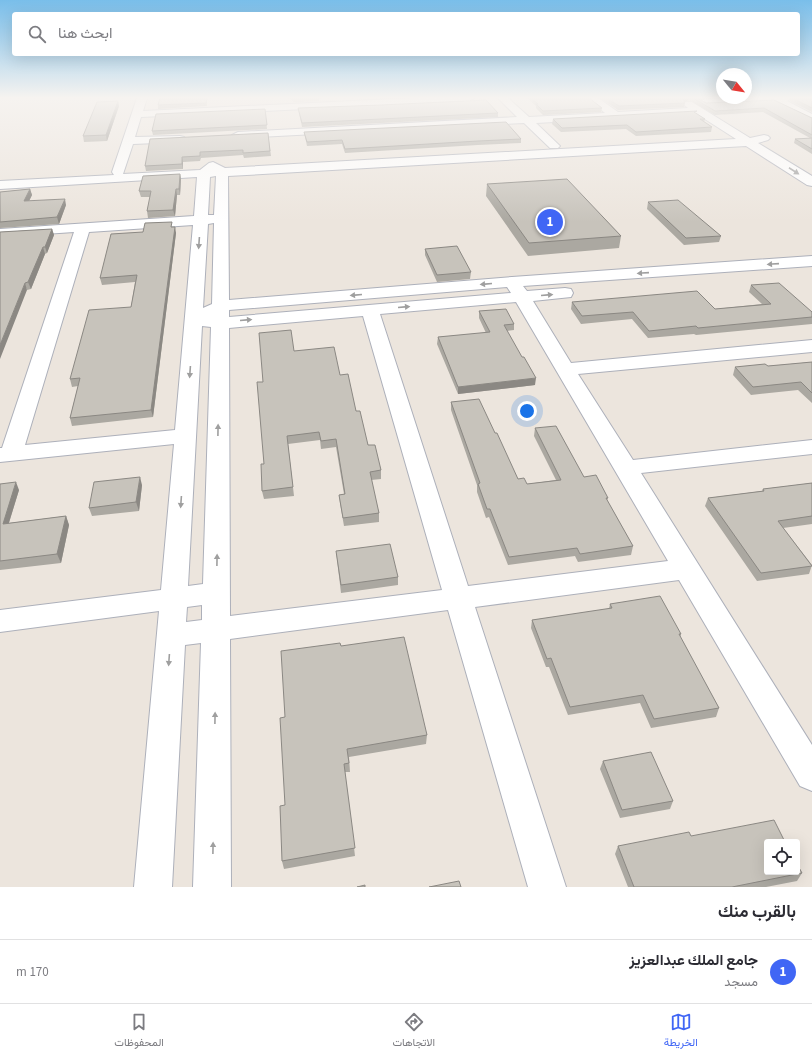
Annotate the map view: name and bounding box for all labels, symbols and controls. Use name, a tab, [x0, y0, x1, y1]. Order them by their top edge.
search box	[12, 12, 800, 56]
icon: search	[26, 23, 48, 45]
text: ابحث هنا	[58, 23, 112, 44]
north arrow	[716, 68, 752, 104]
one-way arrow	[788, 167, 800, 174]
pin: 1	[537, 207, 563, 237]
one-way arrow	[195, 237, 202, 249]
one-way arrow	[767, 260, 779, 267]
one-way arrow	[637, 269, 649, 276]
one-way arrow	[480, 281, 492, 288]
one-way arrow	[350, 291, 362, 298]
one-way arrow	[541, 291, 553, 298]
one-way arrow	[398, 304, 410, 310]
one-way arrow	[240, 317, 252, 324]
one-way arrow	[186, 366, 193, 378]
your location	[517, 401, 537, 421]
one-way arrow	[215, 423, 221, 436]
one-way arrow	[177, 496, 184, 508]
one-way arrow	[214, 553, 220, 566]
one-way arrow	[166, 654, 173, 666]
one-way arrow	[211, 712, 218, 724]
map controls	[764, 839, 800, 875]
button: locate	[764, 839, 800, 875]
one-way arrow	[210, 841, 216, 854]
text: بالقرب منك	[718, 900, 796, 924]
text: جامع الملك عبدالعزيز	[629, 950, 758, 971]
text: 170 m	[16, 963, 49, 981]
text: 1	[780, 963, 786, 981]
text: مسجد	[724, 973, 758, 991]
tab: المحفوظات	[114, 1011, 164, 1052]
tab: الاتجاهات	[392, 1011, 435, 1052]
tab: الخريطة	[664, 1011, 698, 1052]

